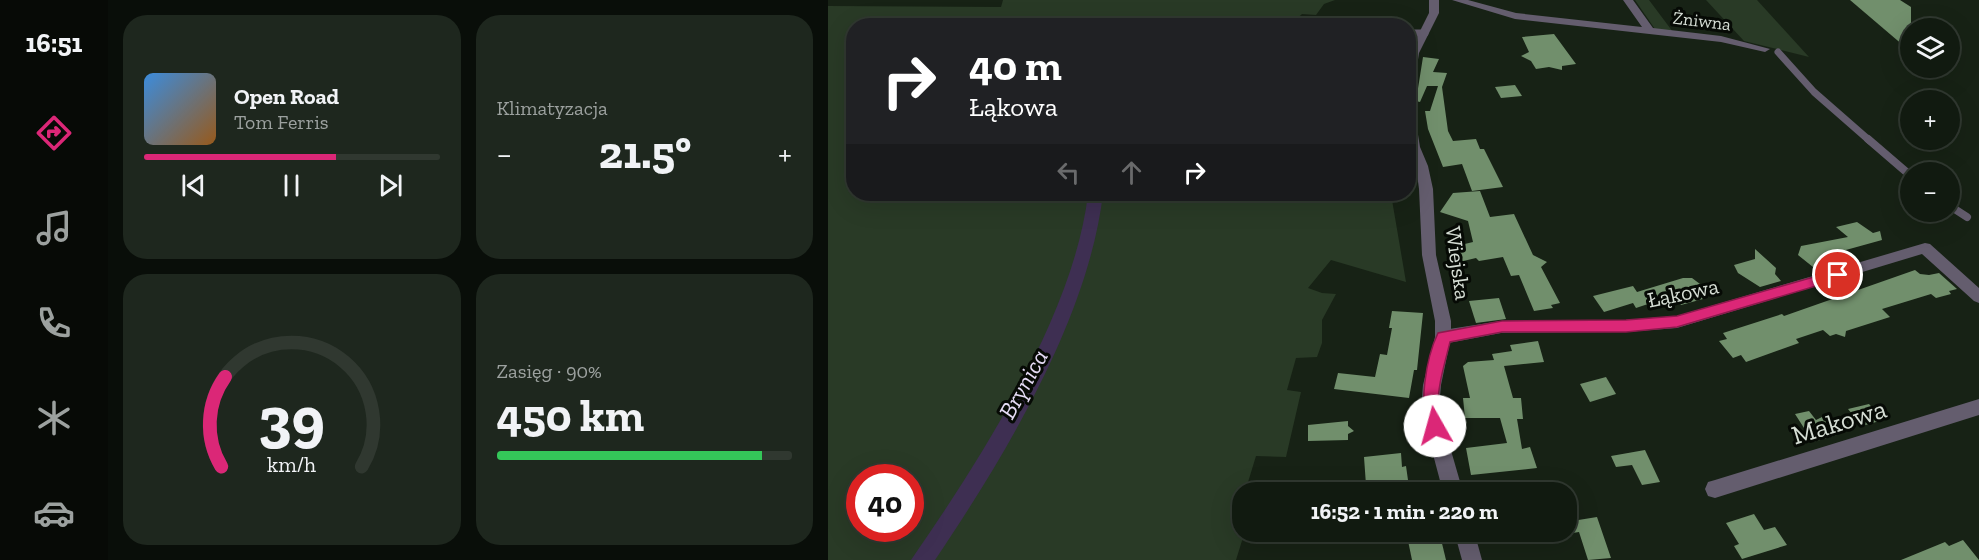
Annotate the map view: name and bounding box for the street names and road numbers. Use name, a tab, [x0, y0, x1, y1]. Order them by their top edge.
street label: Żniwna	[1672, 7, 1733, 36]
street label: Wiejska	[1439, 225, 1477, 302]
street label: Łąkowa	[1645, 272, 1722, 314]
street label: Makowa	[1788, 392, 1890, 452]

